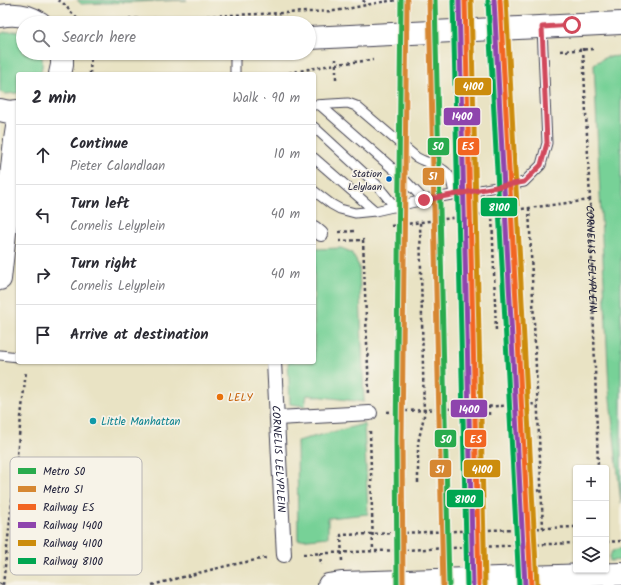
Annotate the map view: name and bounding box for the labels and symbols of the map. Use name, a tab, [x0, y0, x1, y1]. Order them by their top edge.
route start	[563, 16, 581, 34]
line badge: 4100	[454, 77, 492, 96]
text: 4100	[463, 78, 484, 96]
line badge: 1400	[443, 107, 481, 126]
text: 1400	[452, 108, 473, 126]
line badge: 50	[427, 137, 450, 156]
line badge: ES	[457, 137, 480, 156]
text: 50	[431, 138, 444, 156]
text: ES	[462, 138, 475, 156]
place label: Station Lelylaan	[348, 166, 382, 195]
line badge: 51	[422, 167, 445, 186]
text: 51	[428, 168, 438, 186]
marker: Station Lelylaan	[384, 174, 394, 184]
route end	[415, 191, 433, 209]
line badge: 8100	[480, 197, 518, 217]
text: 8100	[488, 199, 510, 217]
street label: CORNELIS LELYPLEIN	[580, 205, 601, 313]
place label: LELY	[228, 389, 253, 407]
marker: LELY	[215, 392, 225, 402]
line badge: 1400	[450, 399, 488, 418]
text: 1400	[459, 401, 480, 419]
street label: CORNELIS LELYPLEIN	[266, 405, 290, 514]
place label: Little Manhattan	[101, 413, 181, 431]
marker: Little Manhattan	[88, 416, 98, 426]
line badge: 50	[434, 429, 457, 448]
line badge: ES	[464, 429, 487, 448]
text: 50	[439, 431, 452, 449]
text: ES	[470, 431, 483, 449]
legend	[10, 457, 142, 575]
line badge: 51	[429, 459, 452, 478]
line badge: 4100	[463, 459, 501, 478]
text: 51	[435, 461, 445, 479]
text: 4100	[472, 461, 493, 479]
text: Metro 50	[43, 463, 86, 481]
text: Metro 51	[43, 481, 83, 499]
line badge: 8100	[446, 489, 484, 508]
text: 8100	[454, 491, 476, 509]
text: Railway ES	[43, 499, 94, 517]
text: Railway 1400	[43, 517, 103, 535]
text: Railway 4100	[43, 535, 103, 553]
text: Railway 8100	[43, 553, 104, 571]

